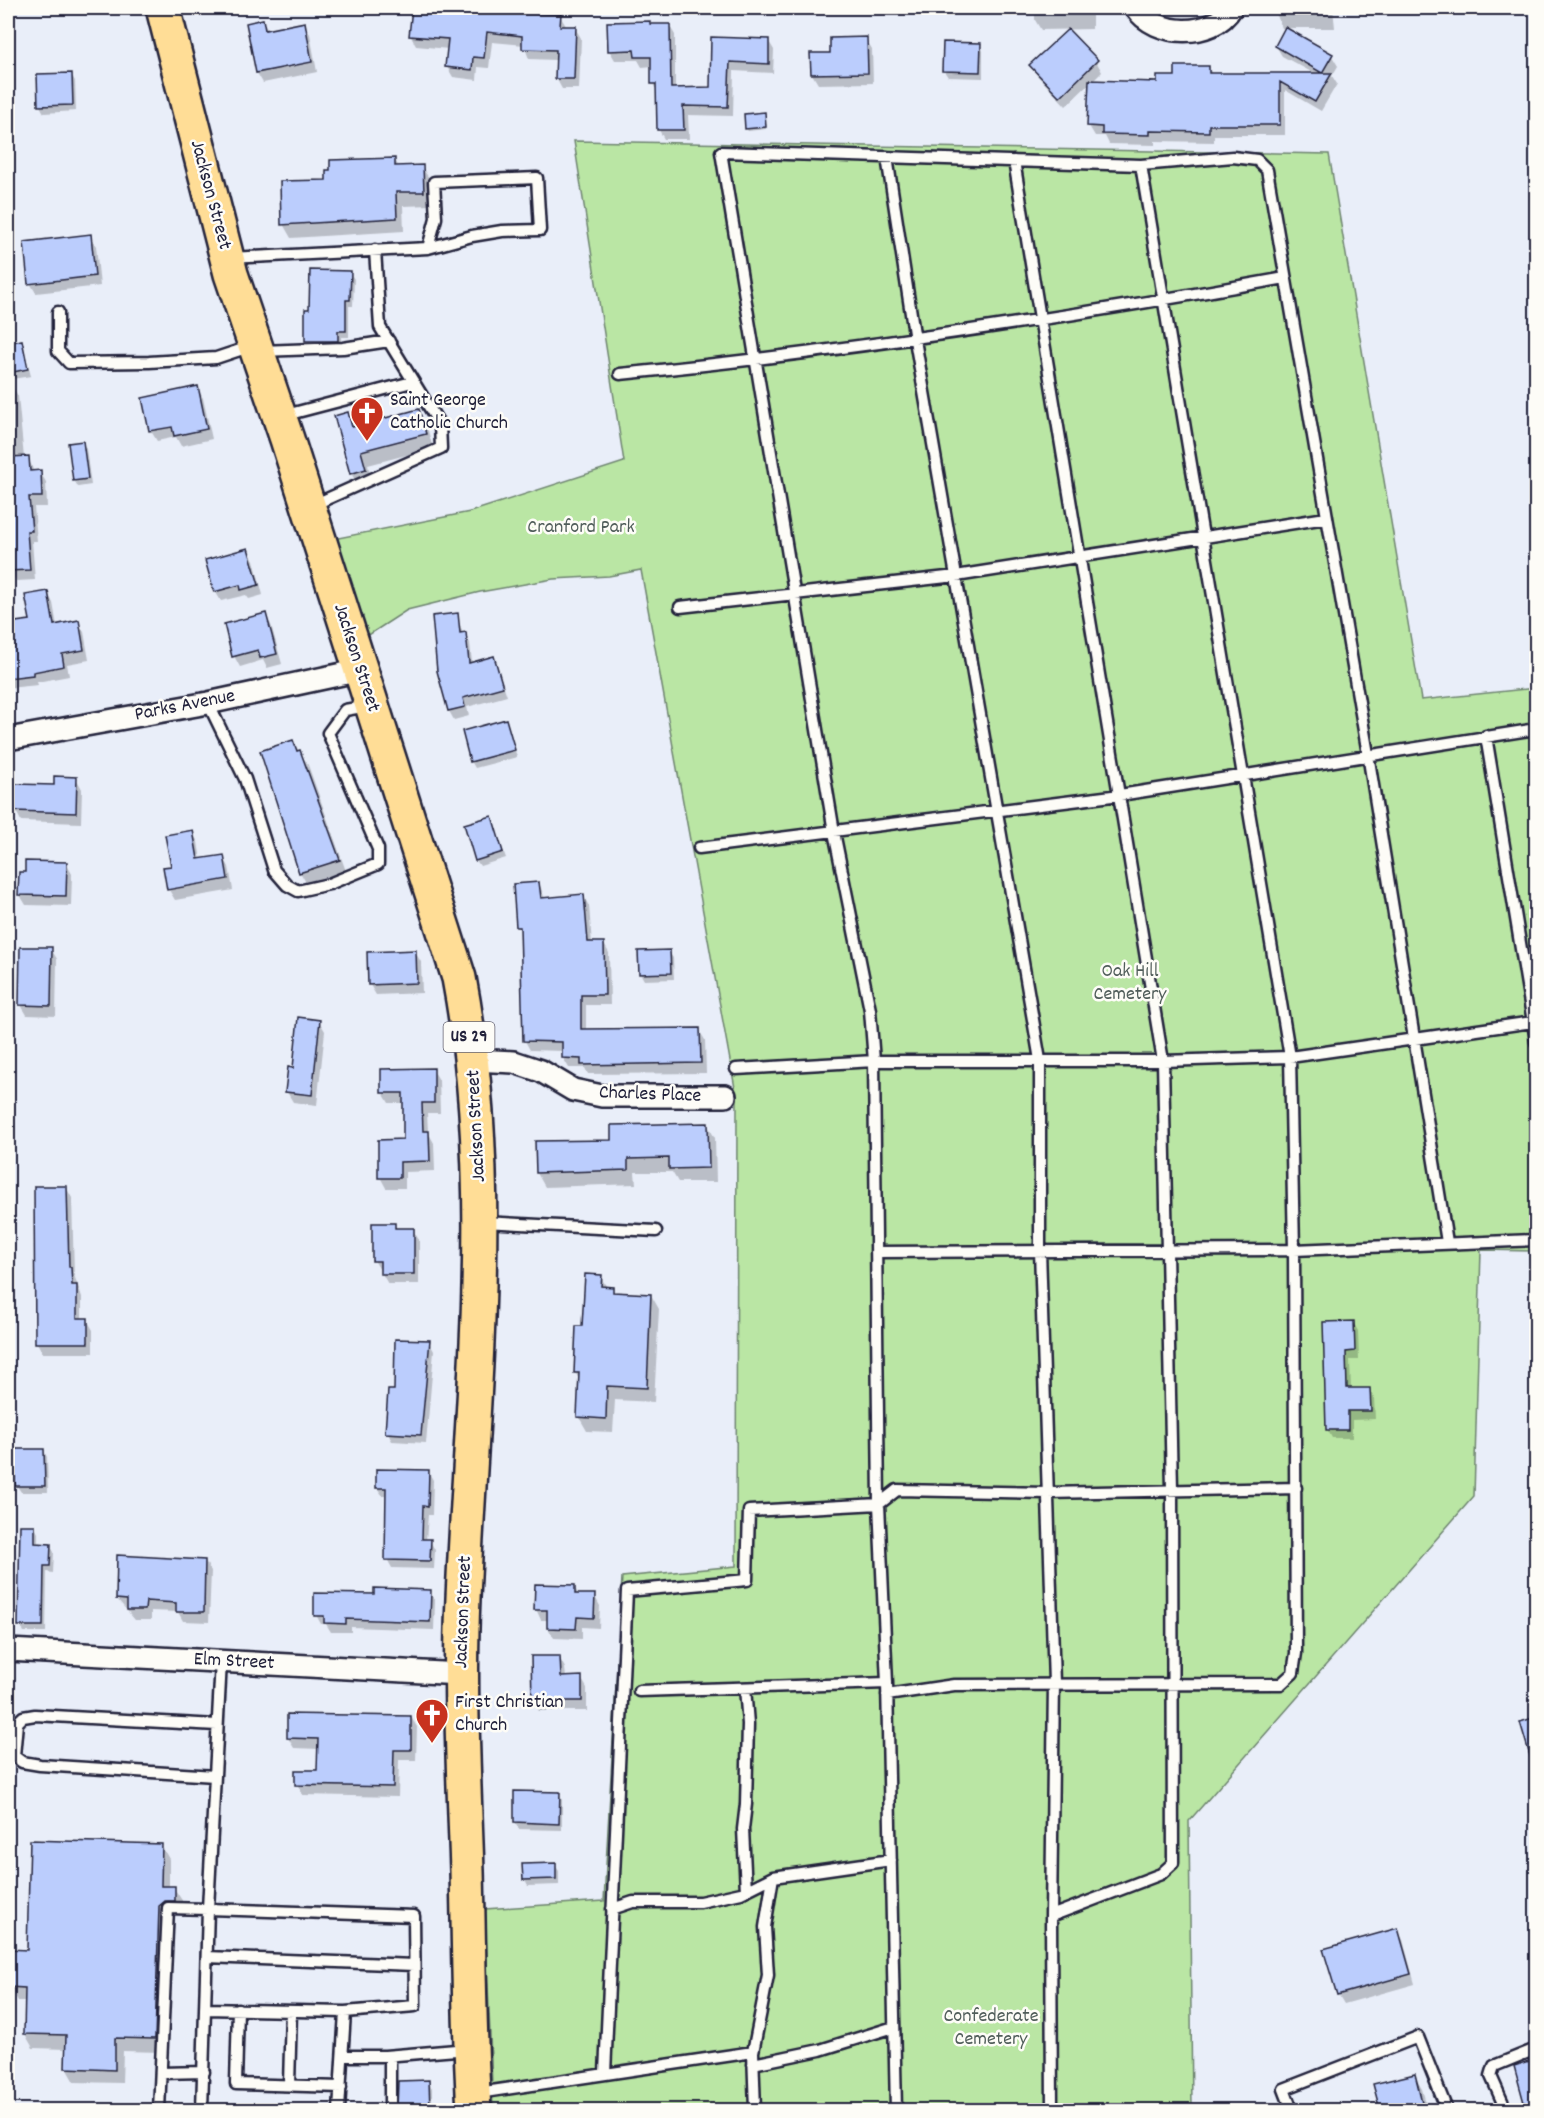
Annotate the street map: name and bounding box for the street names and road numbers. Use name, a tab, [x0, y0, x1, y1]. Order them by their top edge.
street label: Jackson Street	[182, 137, 238, 253]
street label: Jackson Street	[325, 600, 387, 716]
street label: Parks Avenue	[132, 683, 238, 729]
road number: US 29	[444, 1022, 494, 1052]
street label: Jackson Street	[460, 1069, 494, 1183]
street label: Charles Place	[598, 1079, 702, 1111]
street label: Jackson Street	[448, 1555, 480, 1669]
street label: Elm Street	[193, 1646, 275, 1678]

